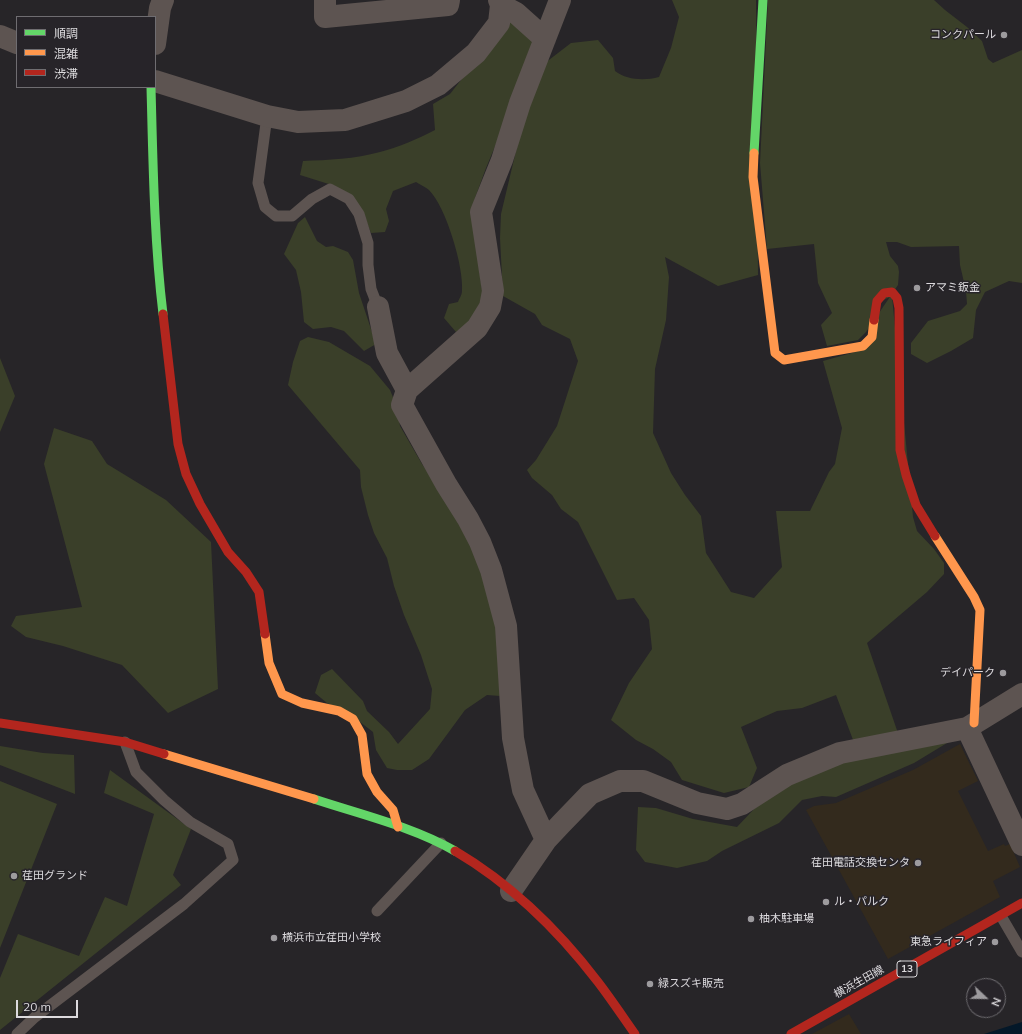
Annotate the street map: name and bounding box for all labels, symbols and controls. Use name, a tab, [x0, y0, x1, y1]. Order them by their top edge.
legend	[16, 16, 156, 88]
text: 順調	[54, 26, 78, 41]
place label: コンクパール	[930, 28, 996, 42]
marker: コンクパール	[999, 30, 1009, 40]
text: 混雑	[54, 46, 78, 61]
text: 渋滞	[54, 66, 78, 81]
place label: アマミ鈑金	[925, 281, 980, 295]
marker: アマミ鈑金	[912, 283, 922, 293]
place label: デイパーク	[940, 666, 995, 680]
marker: デイパーク	[998, 668, 1008, 678]
place label: 荏田電話交換センタ	[811, 856, 910, 870]
marker: 荏田電話交換センタ	[913, 858, 923, 868]
place label: 荏田グランド	[22, 869, 88, 883]
marker: 荏田グランド	[9, 871, 19, 881]
place label: ル・パルク	[834, 895, 889, 909]
marker: ル・パルク	[821, 897, 831, 907]
place label: 柚木駐車場	[759, 912, 814, 926]
marker: 柚木駐車場	[746, 914, 756, 924]
place label: 横浜市立荏田小学校	[282, 931, 381, 945]
marker: 横浜市立荏田小学校	[269, 933, 279, 943]
place label: 東急ライフィア	[910, 935, 987, 949]
marker: 東急ライフィア	[990, 937, 1000, 947]
road number: 13	[897, 961, 917, 977]
street label: 横浜生田線	[832, 963, 886, 1001]
place label: 緑スズキ販売	[658, 977, 724, 991]
north arrow	[966, 978, 1006, 1018]
marker: 緑スズキ販売	[645, 979, 655, 989]
scale bar	[18, 992, 80, 1018]
text: N	[988, 996, 1004, 1009]
text: 20 m	[23, 999, 51, 1014]

